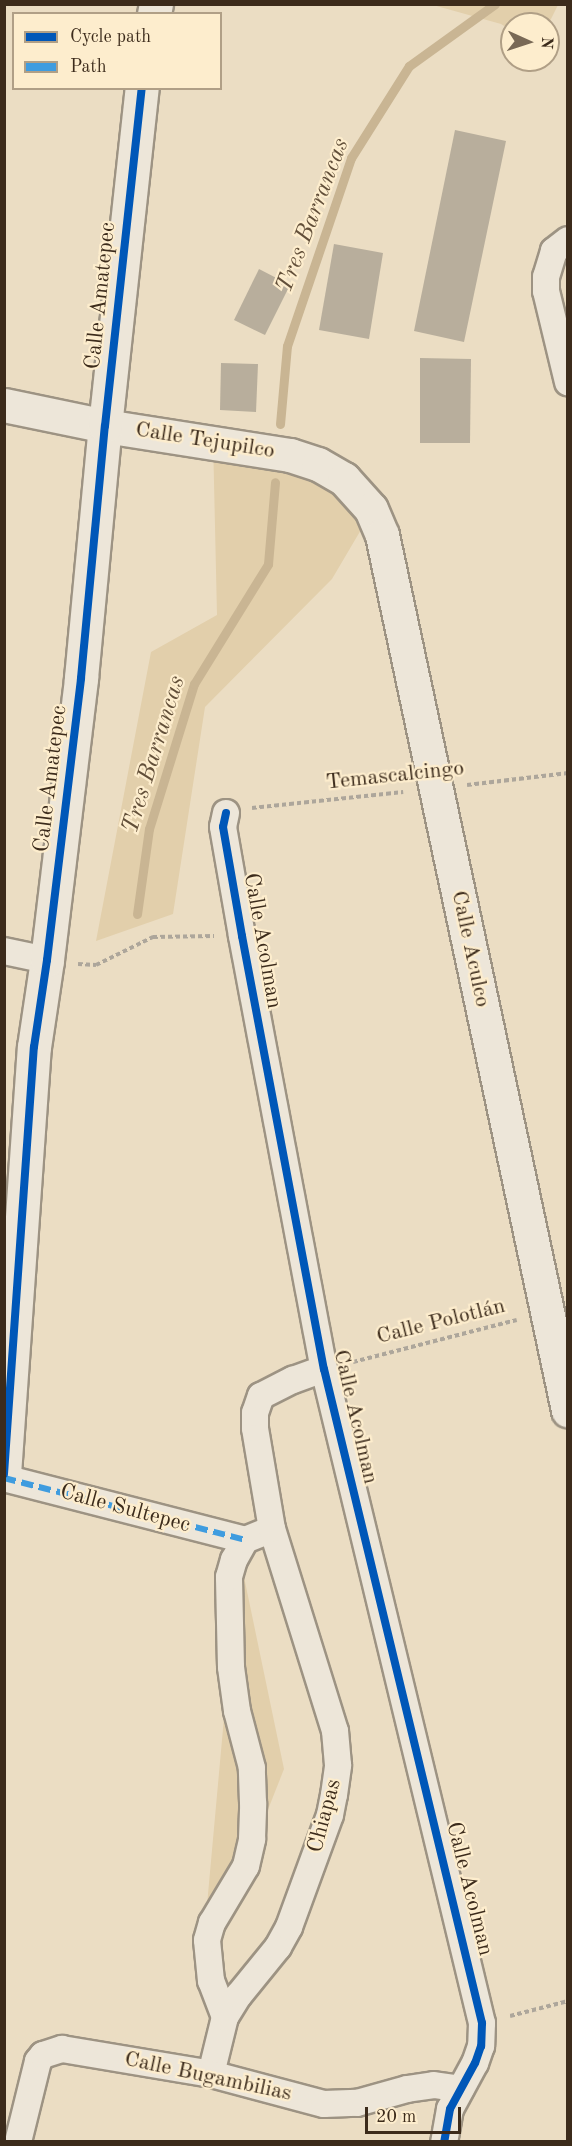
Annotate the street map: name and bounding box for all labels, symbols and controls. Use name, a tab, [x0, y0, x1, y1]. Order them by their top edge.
legend	[12, 12, 222, 90]
north arrow	[500, 12, 560, 72]
text: Cycle path	[70, 28, 151, 46]
text: N	[538, 36, 554, 49]
text: Path	[70, 58, 106, 76]
water label: Tres Barrancas	[271, 135, 357, 297]
street label: Calle Amatepec	[80, 221, 122, 371]
street label: Calle Tejupilco	[133, 417, 277, 465]
water label: Tres Barrancas	[117, 673, 193, 837]
street label: Calle Amatepec	[29, 704, 73, 854]
street label: Temascalcingo	[325, 756, 465, 796]
street label: Calle Acolman	[237, 871, 287, 1011]
street label: Calle Aculco	[445, 888, 495, 1010]
street label: Calle Polotlán	[374, 1293, 508, 1351]
street label: Calle Acolman	[327, 1347, 383, 1487]
street label: Calle Sultepec	[57, 1479, 193, 1539]
street label: Chiapas	[303, 1776, 347, 1856]
street label: Calle Acolman	[440, 1819, 498, 1959]
street label: Calle Bugambilias	[122, 2046, 294, 2108]
scale bar	[368, 2095, 464, 2133]
text: 20 m	[376, 2108, 416, 2126]

